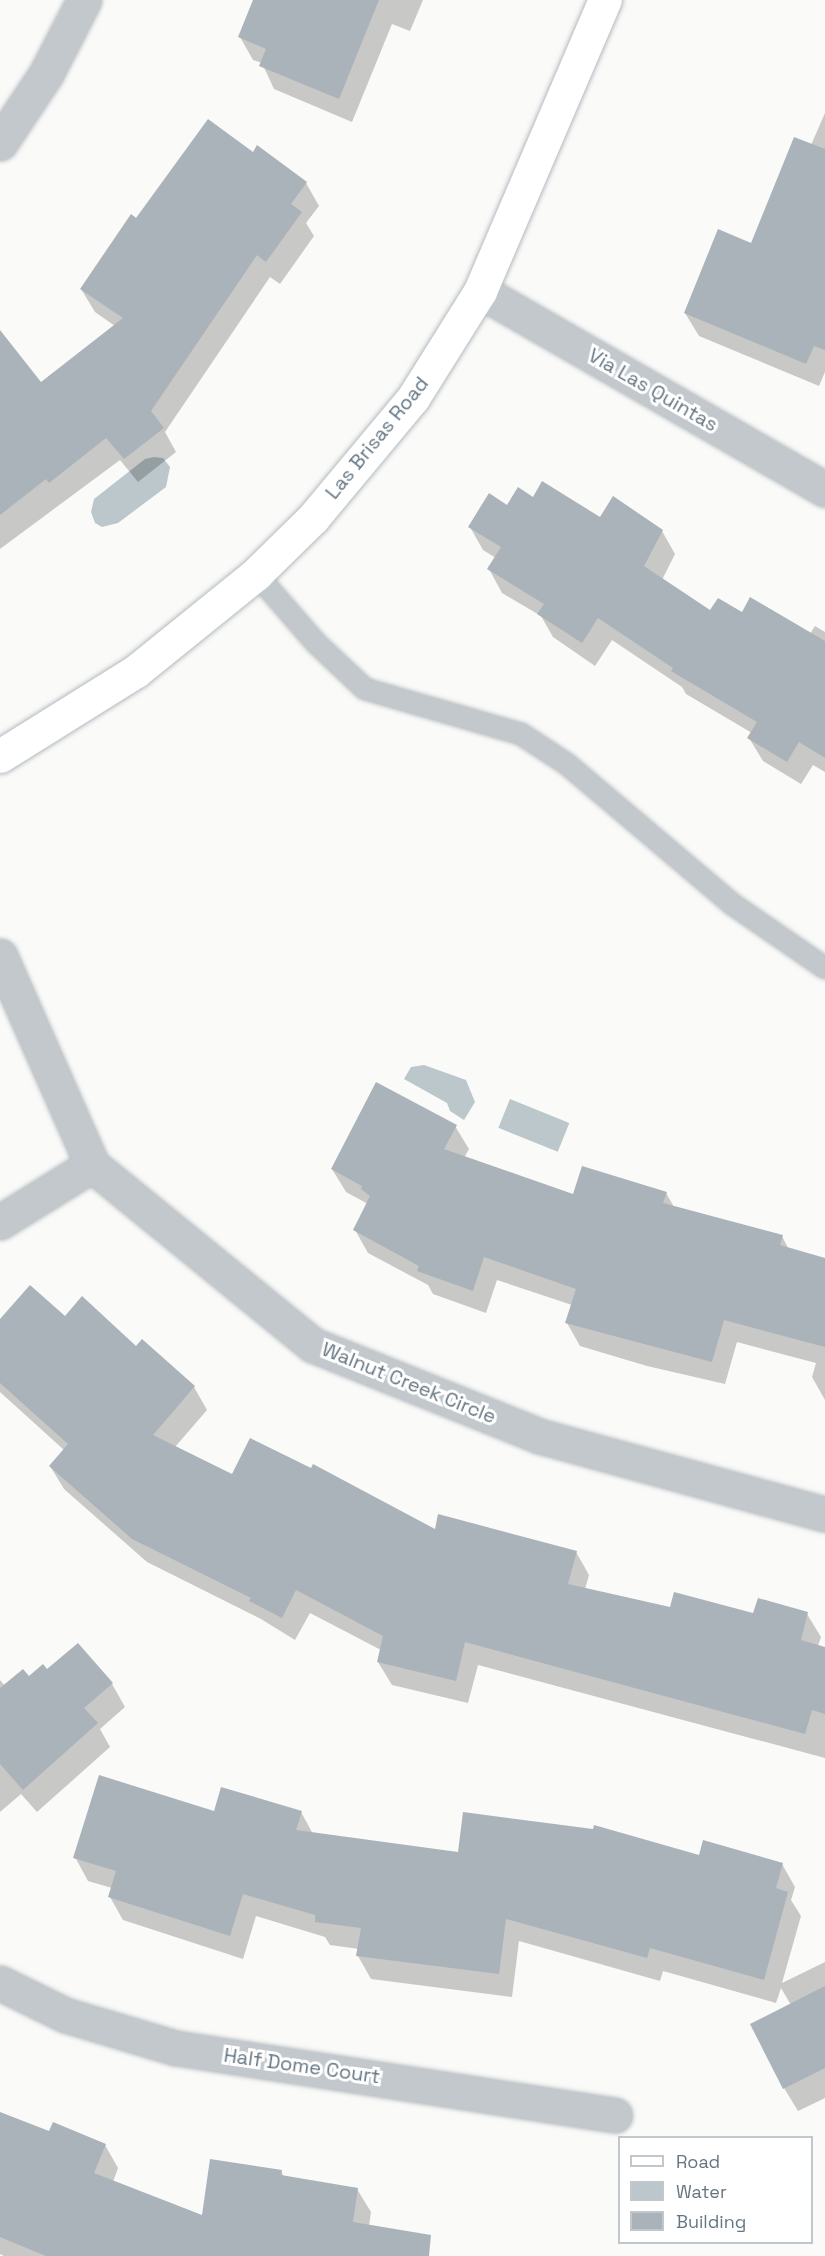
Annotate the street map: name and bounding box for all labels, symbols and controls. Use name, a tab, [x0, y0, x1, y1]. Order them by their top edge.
street label: Via Las Quintas	[584, 343, 722, 437]
street label: Las Brisas Road	[320, 372, 434, 504]
street label: Walnut Creek Circle	[318, 1337, 500, 1429]
street label: Half Dome Court	[222, 2043, 382, 2089]
legend	[618, 2136, 813, 2244]
text: Road	[676, 2150, 720, 2173]
text: Water	[676, 2180, 727, 2203]
text: Building	[676, 2210, 746, 2233]

